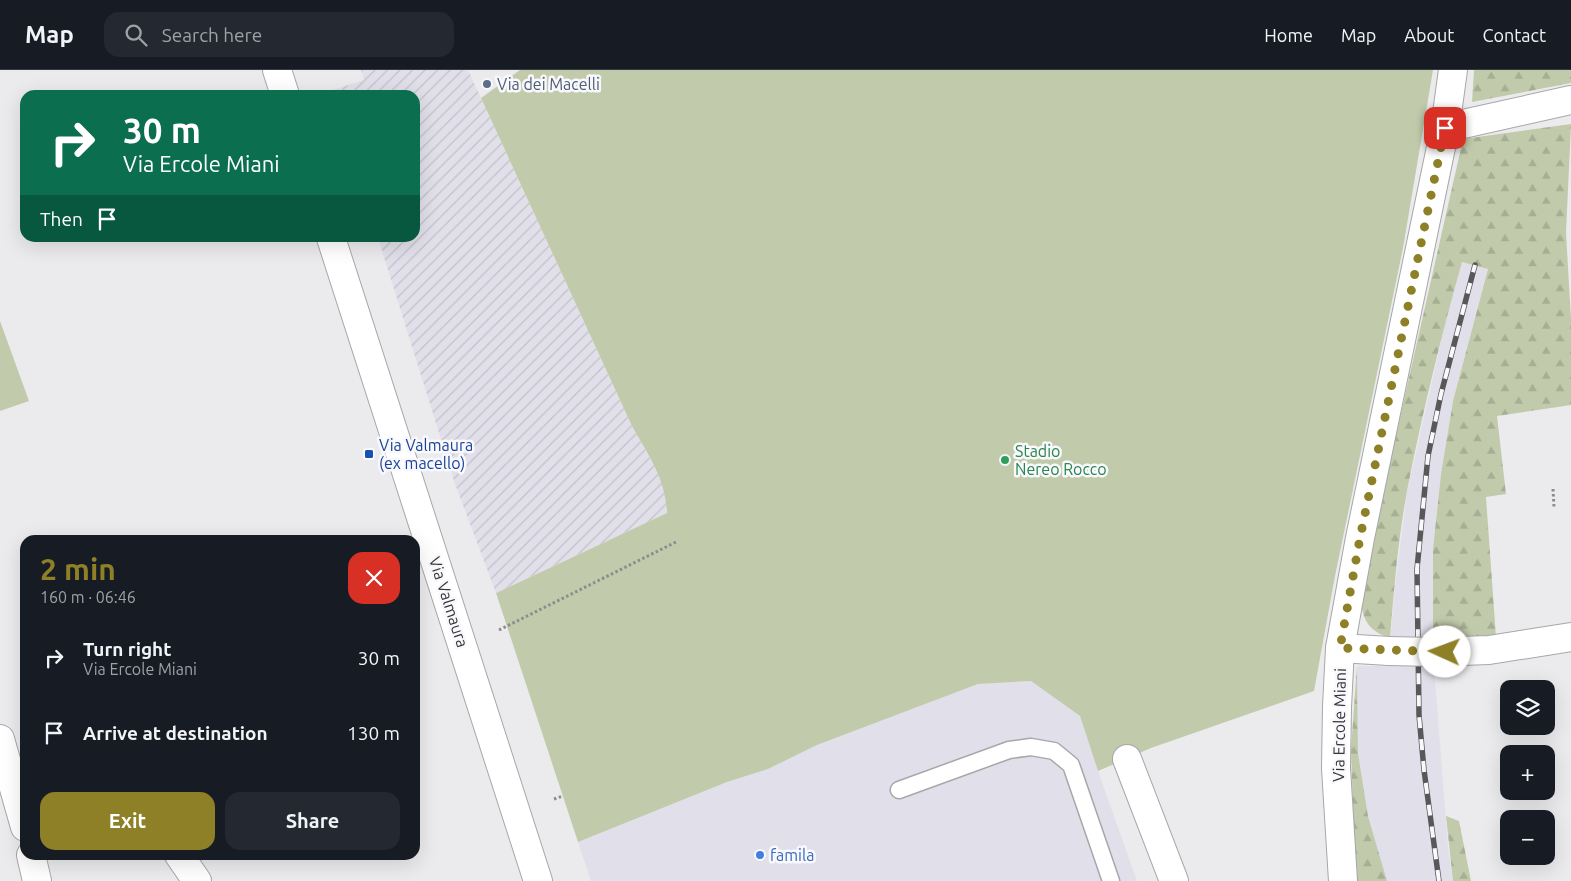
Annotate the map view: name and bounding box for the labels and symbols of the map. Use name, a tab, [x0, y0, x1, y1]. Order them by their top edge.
place label: Via dei Macelli	[497, 75, 600, 93]
marker: Via dei Macelli	[481, 78, 493, 90]
pin	[1424, 107, 1466, 149]
place label: Via Valmaura (ex macello)	[379, 436, 473, 473]
place label: Stadio Nereo Rocco	[1015, 442, 1107, 478]
marker: Via Valmaura (ex macello)	[363, 448, 375, 460]
marker: Stadio Nereo Rocco	[999, 454, 1011, 466]
street label: Via Valmaura	[426, 554, 472, 650]
position arrow	[1418, 625, 1470, 677]
street label: Via Ercole Miani	[1329, 668, 1349, 782]
place label: famila	[770, 846, 814, 864]
marker: famila	[754, 849, 766, 861]

